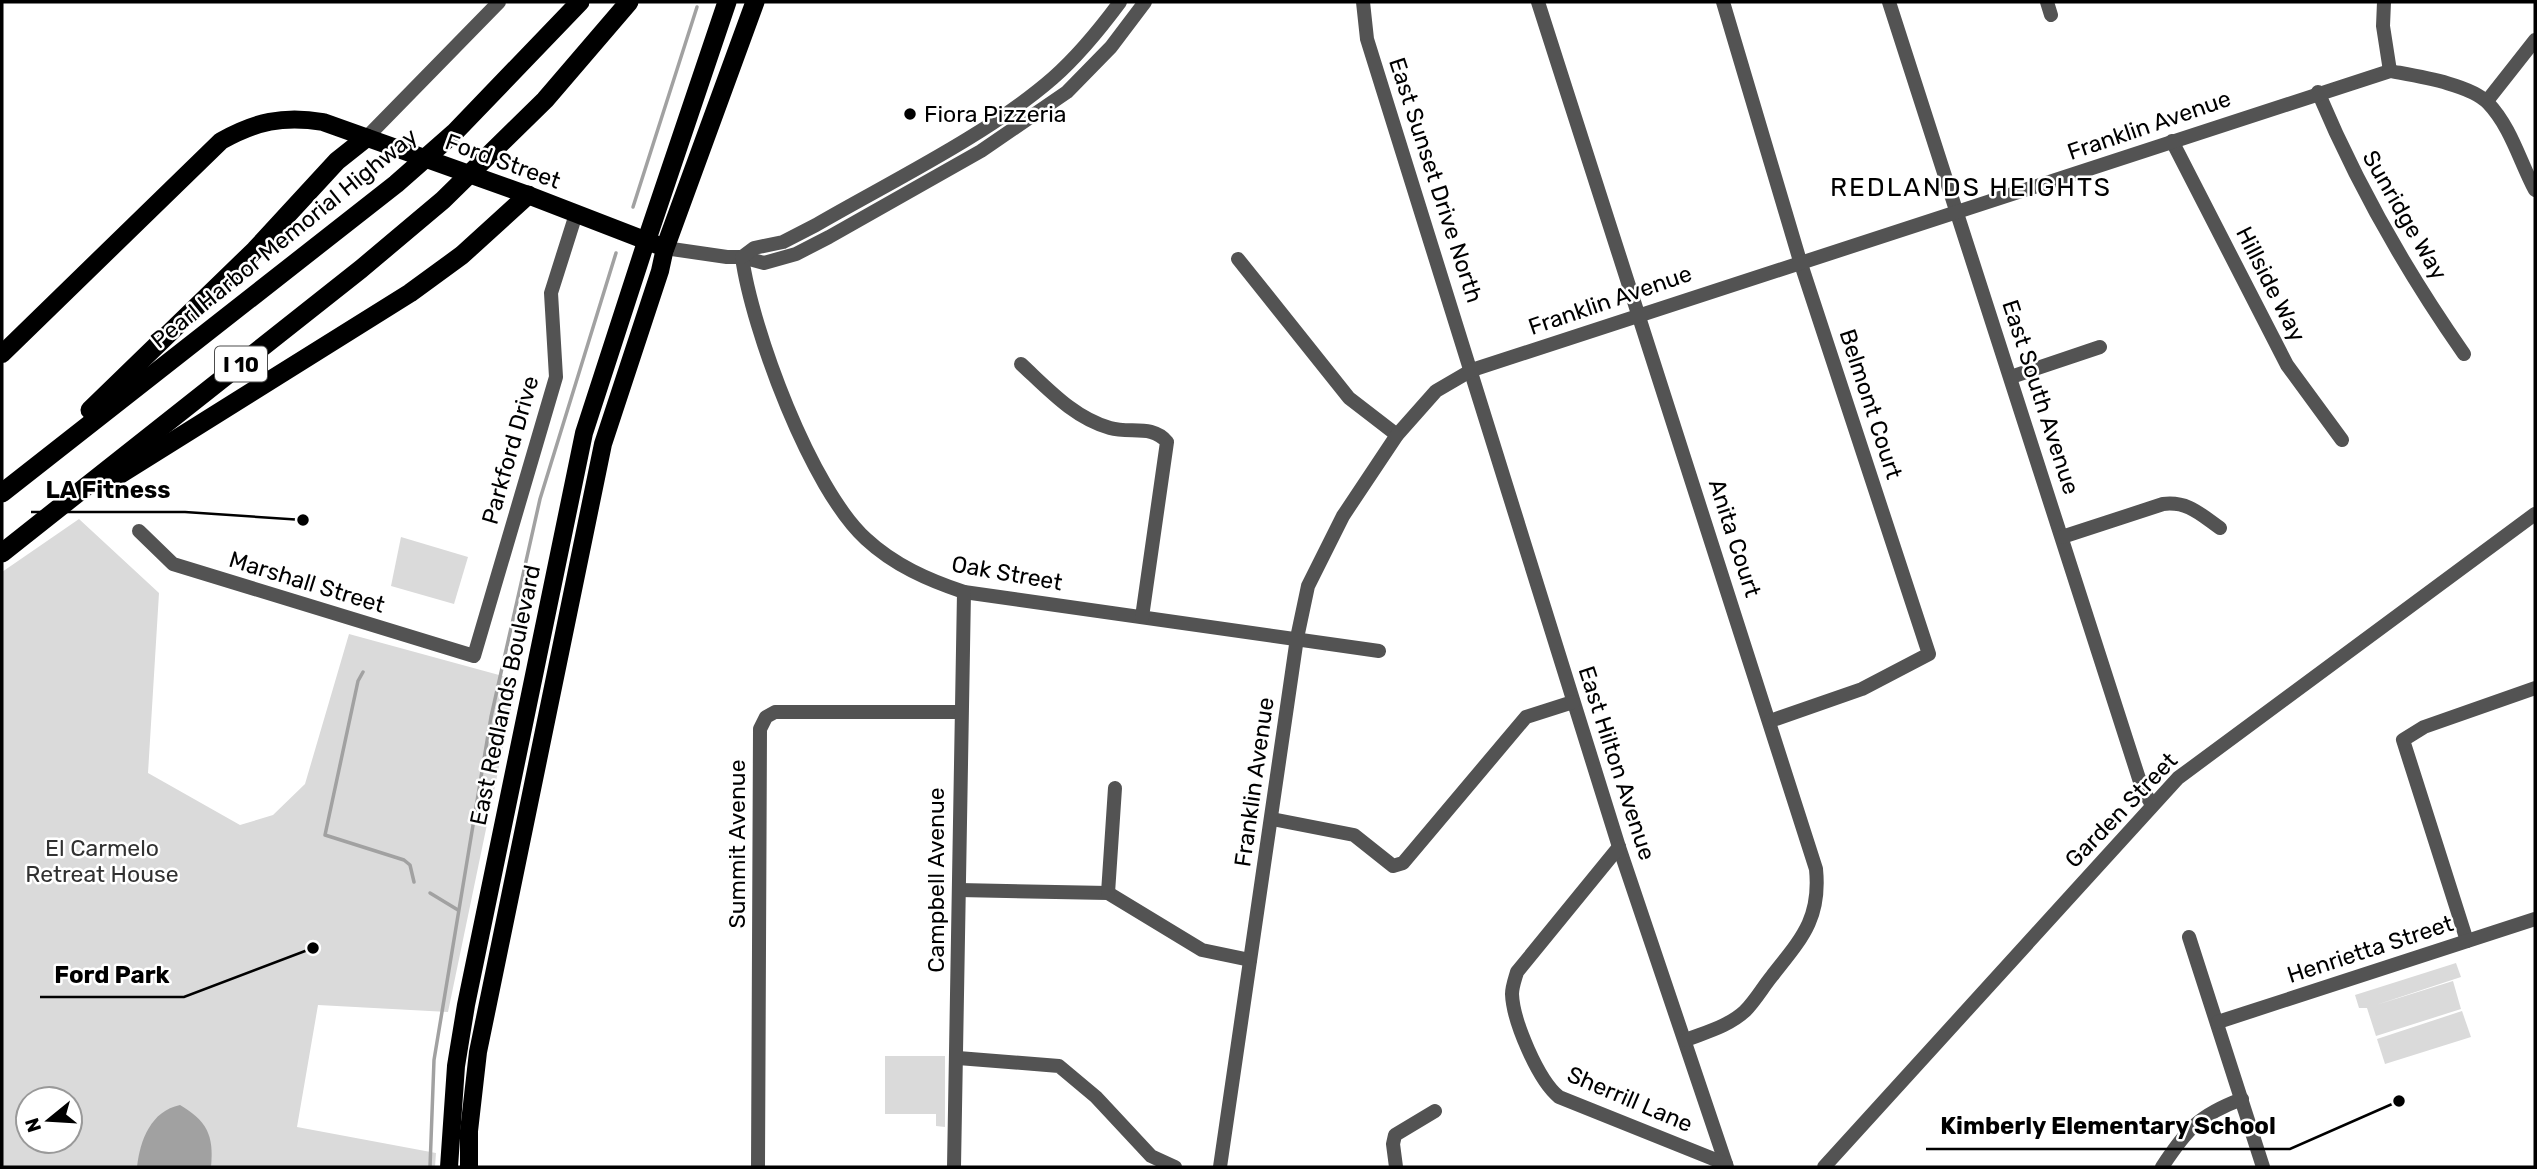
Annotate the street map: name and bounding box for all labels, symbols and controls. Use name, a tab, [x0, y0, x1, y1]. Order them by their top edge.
street label: East Sunset Drive North	[1383, 54, 1489, 306]
street label: Franklin Avenue	[2064, 84, 2234, 166]
place label: Fiora Pizzeria	[924, 100, 1067, 128]
marker: Fiora Pizzeria	[902, 106, 918, 122]
street label: Pearl Harbor Memorial Highway	[145, 122, 423, 354]
street label: Ford Street	[442, 127, 564, 195]
street label: Sunridge Way	[2357, 145, 2454, 285]
district label: REDLANDS HEIGHTS	[1830, 172, 2112, 203]
street label: Hillside Way	[2230, 222, 2312, 346]
street label: Franklin Avenue	[1525, 259, 1695, 341]
street label: East South Avenue	[1996, 296, 2086, 498]
street label: Belmont Court	[1834, 325, 1908, 483]
road number: I 10	[215, 346, 267, 382]
street label: Parkford Drive	[475, 373, 545, 527]
callout: LA Fitness	[31, 467, 185, 512]
street label: Anita Court	[1703, 475, 1767, 601]
text: LA Fitness	[45, 476, 171, 504]
street label: Marshall Street	[226, 545, 388, 619]
street label: Oak Street	[949, 549, 1065, 597]
street label: East Redlands Boulevard	[464, 562, 546, 828]
street label: East Hilton Avenue	[1572, 662, 1662, 864]
street label: Franklin Avenue	[1228, 695, 1280, 869]
street label: Garden Street	[2059, 747, 2183, 873]
street label: Summit Avenue	[723, 759, 751, 929]
street label: Campbell Avenue	[922, 787, 950, 973]
park label: El Carmelo Retreat House	[25, 834, 179, 888]
street label: Henrietta Street	[2283, 909, 2457, 989]
callout: Ford Park	[40, 952, 184, 997]
text: Ford Park	[54, 961, 170, 989]
street label: Sherrill Lane	[1563, 1060, 1697, 1138]
north arrow	[14, 1085, 84, 1155]
callout: Kimberly Elementary School	[1926, 1104, 2290, 1149]
text: Kimberly Elementary School	[1940, 1112, 2276, 1140]
text: N	[20, 1115, 46, 1135]

